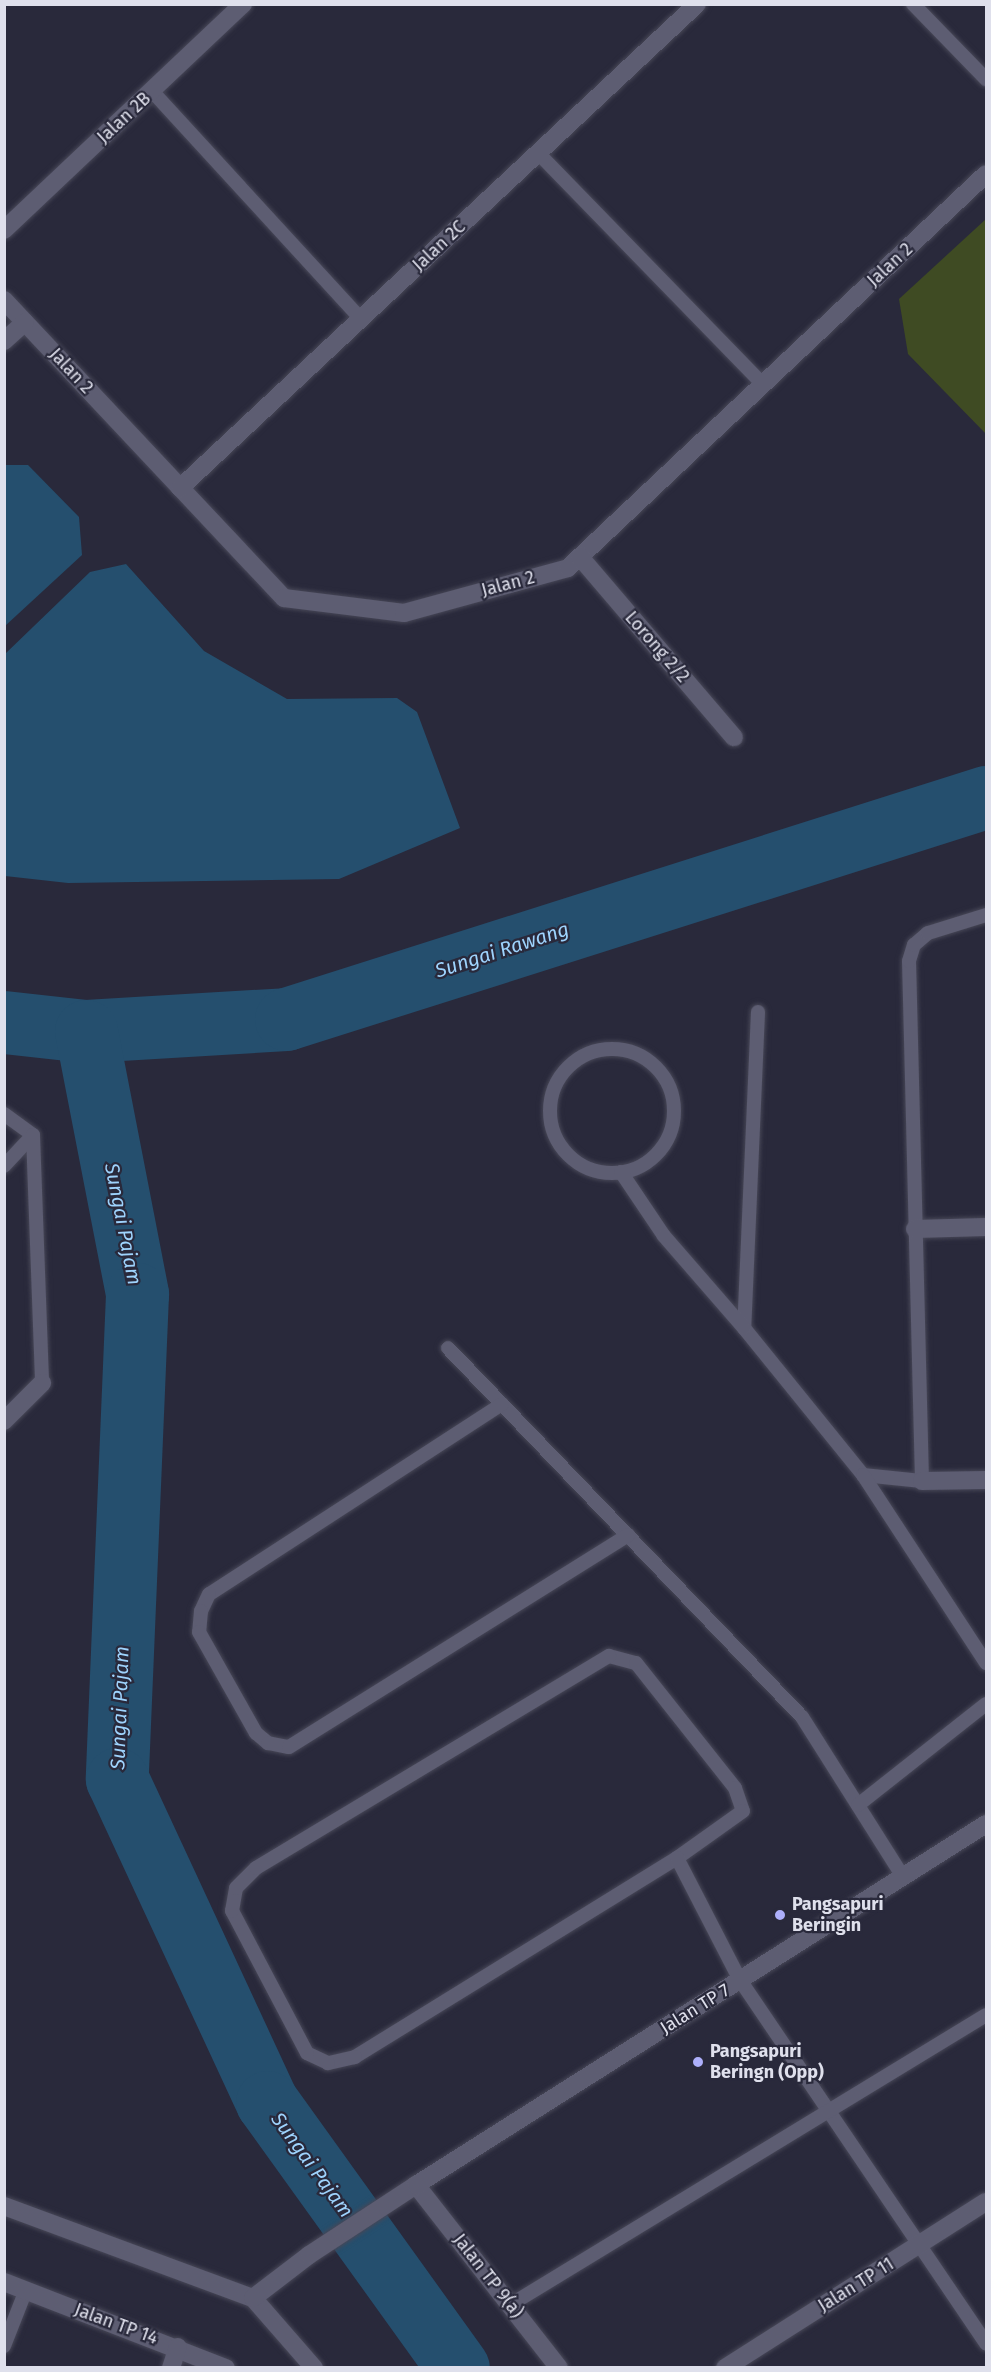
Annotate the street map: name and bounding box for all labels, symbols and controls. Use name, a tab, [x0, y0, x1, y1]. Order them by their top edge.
street label: Jalan 2B	[93, 88, 155, 148]
street label: Jalan 2C	[408, 216, 470, 276]
street label: Jalan 2	[863, 239, 917, 291]
street label: Jalan 2	[45, 344, 97, 398]
street label: Jalan 2	[479, 567, 537, 601]
street label: Lorong 2/2	[620, 607, 694, 687]
water label: Sungai Rawang	[432, 917, 572, 983]
water label: Sungai Pajam	[99, 1161, 147, 1287]
water label: Sungai Pajam	[106, 1646, 134, 1770]
place label: Pangsapuri Beringin	[792, 1894, 884, 1936]
marker: Pangsapuri Beringin	[773, 1908, 787, 1922]
street label: Jalan TP 7	[656, 1979, 734, 2039]
place label: Pangsapuri Beringn (Opp)	[710, 2041, 824, 2084]
marker: Pangsapuri Beringn (Opp)	[691, 2055, 705, 2069]
water label: Sungai Pajam	[266, 2108, 358, 2222]
street label: Jalan TP 9(a)	[448, 2230, 528, 2322]
street label: Jalan TP 11	[814, 2253, 898, 2317]
street label: Jalan TP 14	[71, 2299, 161, 2349]

